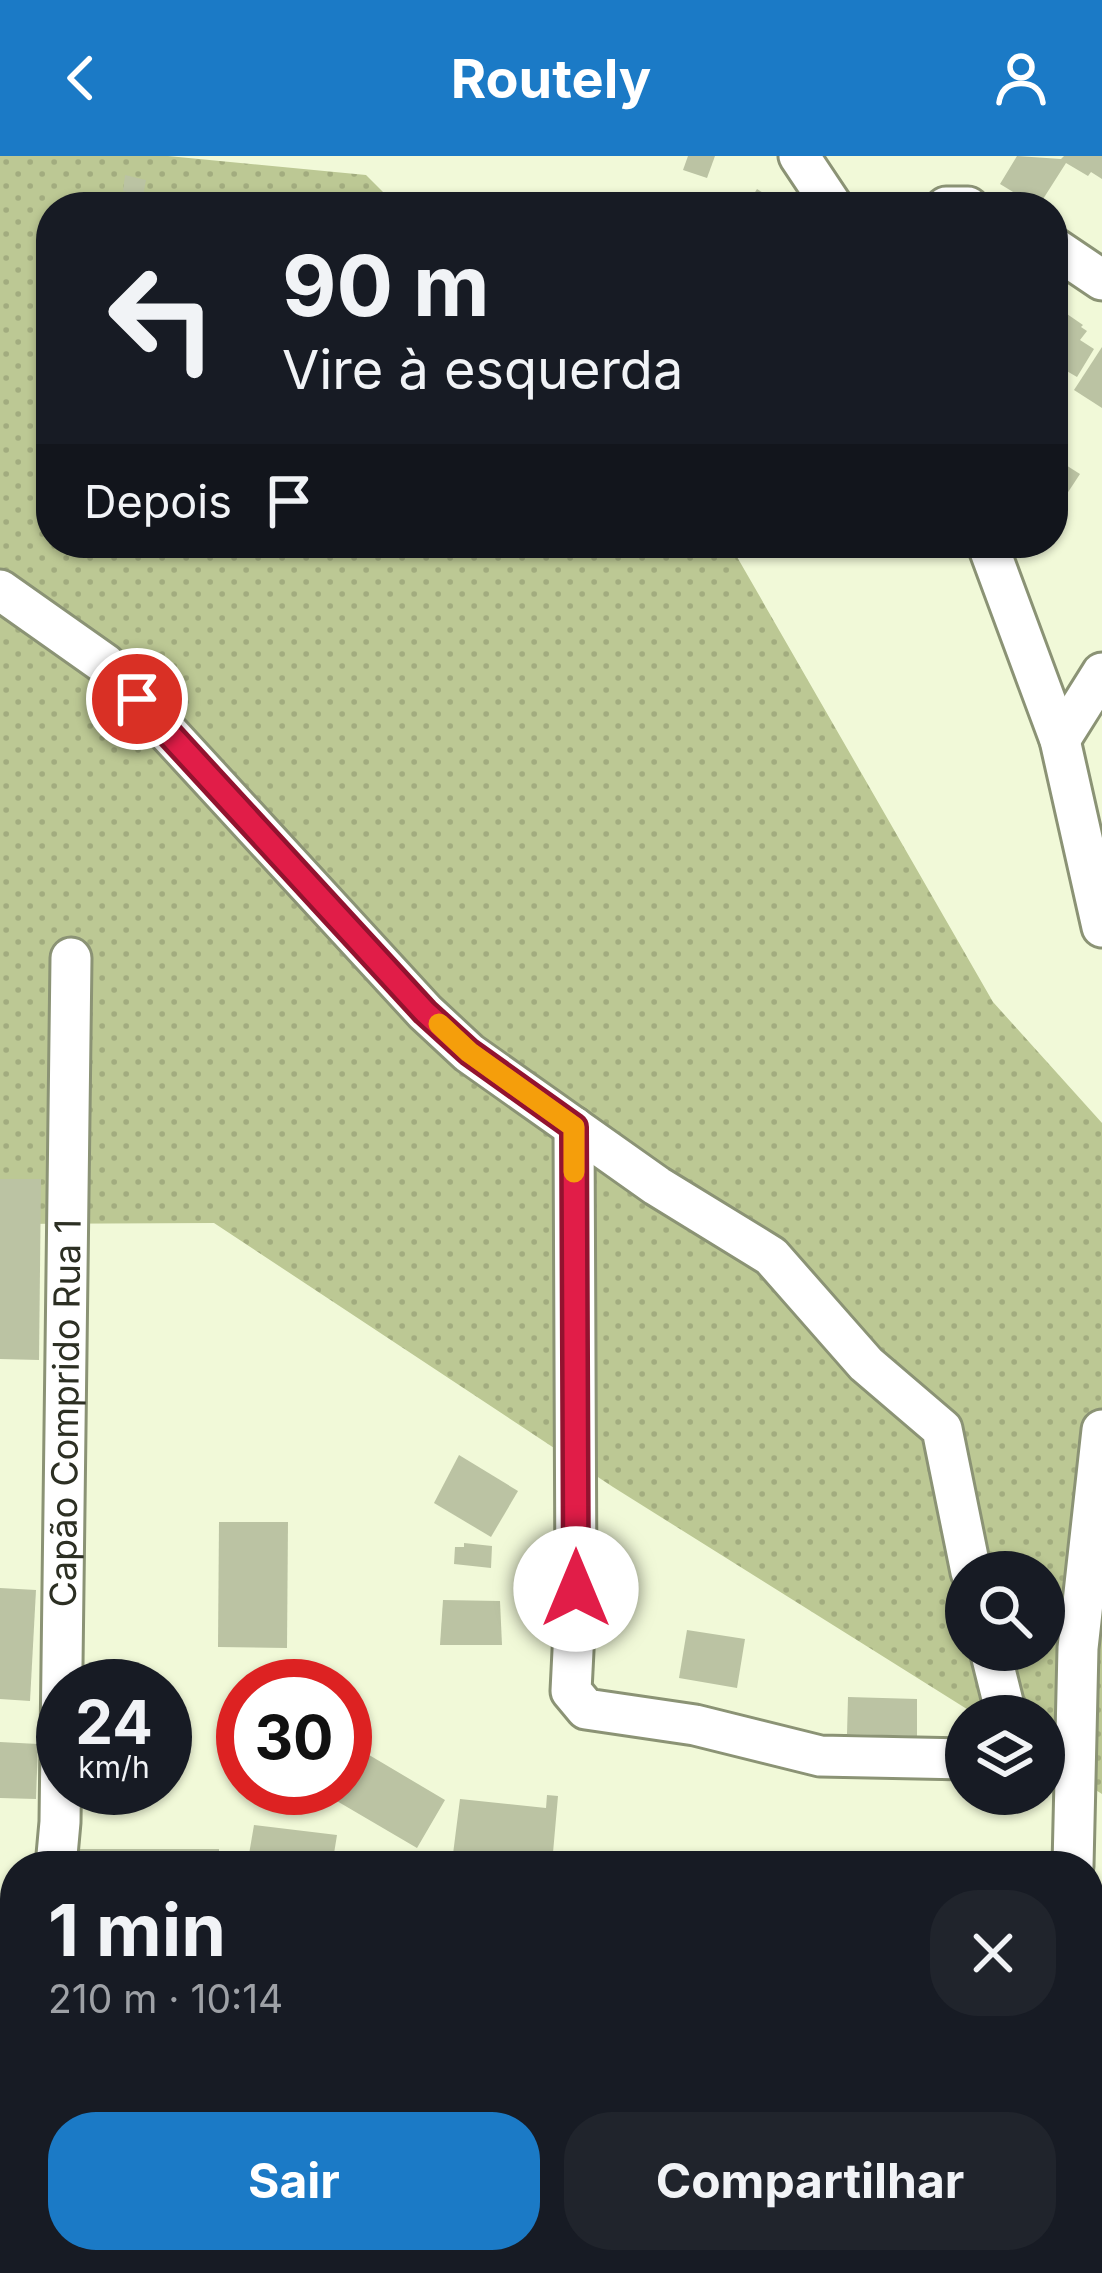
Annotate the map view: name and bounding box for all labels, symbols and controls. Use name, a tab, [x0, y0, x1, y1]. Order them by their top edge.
icon: back	[48, 45, 114, 111]
icon: person	[988, 45, 1054, 111]
text: Routely	[451, 46, 651, 111]
text: 90 m	[282, 235, 490, 336]
icon: left	[84, 240, 240, 396]
text: Vire à esquerda	[282, 337, 683, 402]
icon: arrive	[256, 468, 322, 534]
text: Depois	[84, 474, 232, 529]
pin	[86, 648, 188, 750]
icon: arrive	[104, 666, 170, 732]
street label: Capão Comprido Rua 1	[41, 1219, 90, 1608]
position arrow	[513, 1526, 639, 1652]
map controls	[945, 1551, 1065, 1815]
button: search	[945, 1551, 1065, 1671]
speed limit sign: 30	[216, 1659, 372, 1815]
text: 24	[75, 1686, 153, 1758]
button: layers	[945, 1695, 1065, 1815]
text: km/h	[78, 1749, 150, 1785]
text: 1 min	[48, 1886, 226, 1973]
button: close	[930, 1890, 1056, 2016]
text: 210 m · 10:14	[48, 1975, 283, 2022]
button: Sair	[48, 2112, 540, 2250]
button: Compartilhar	[564, 2112, 1056, 2250]

